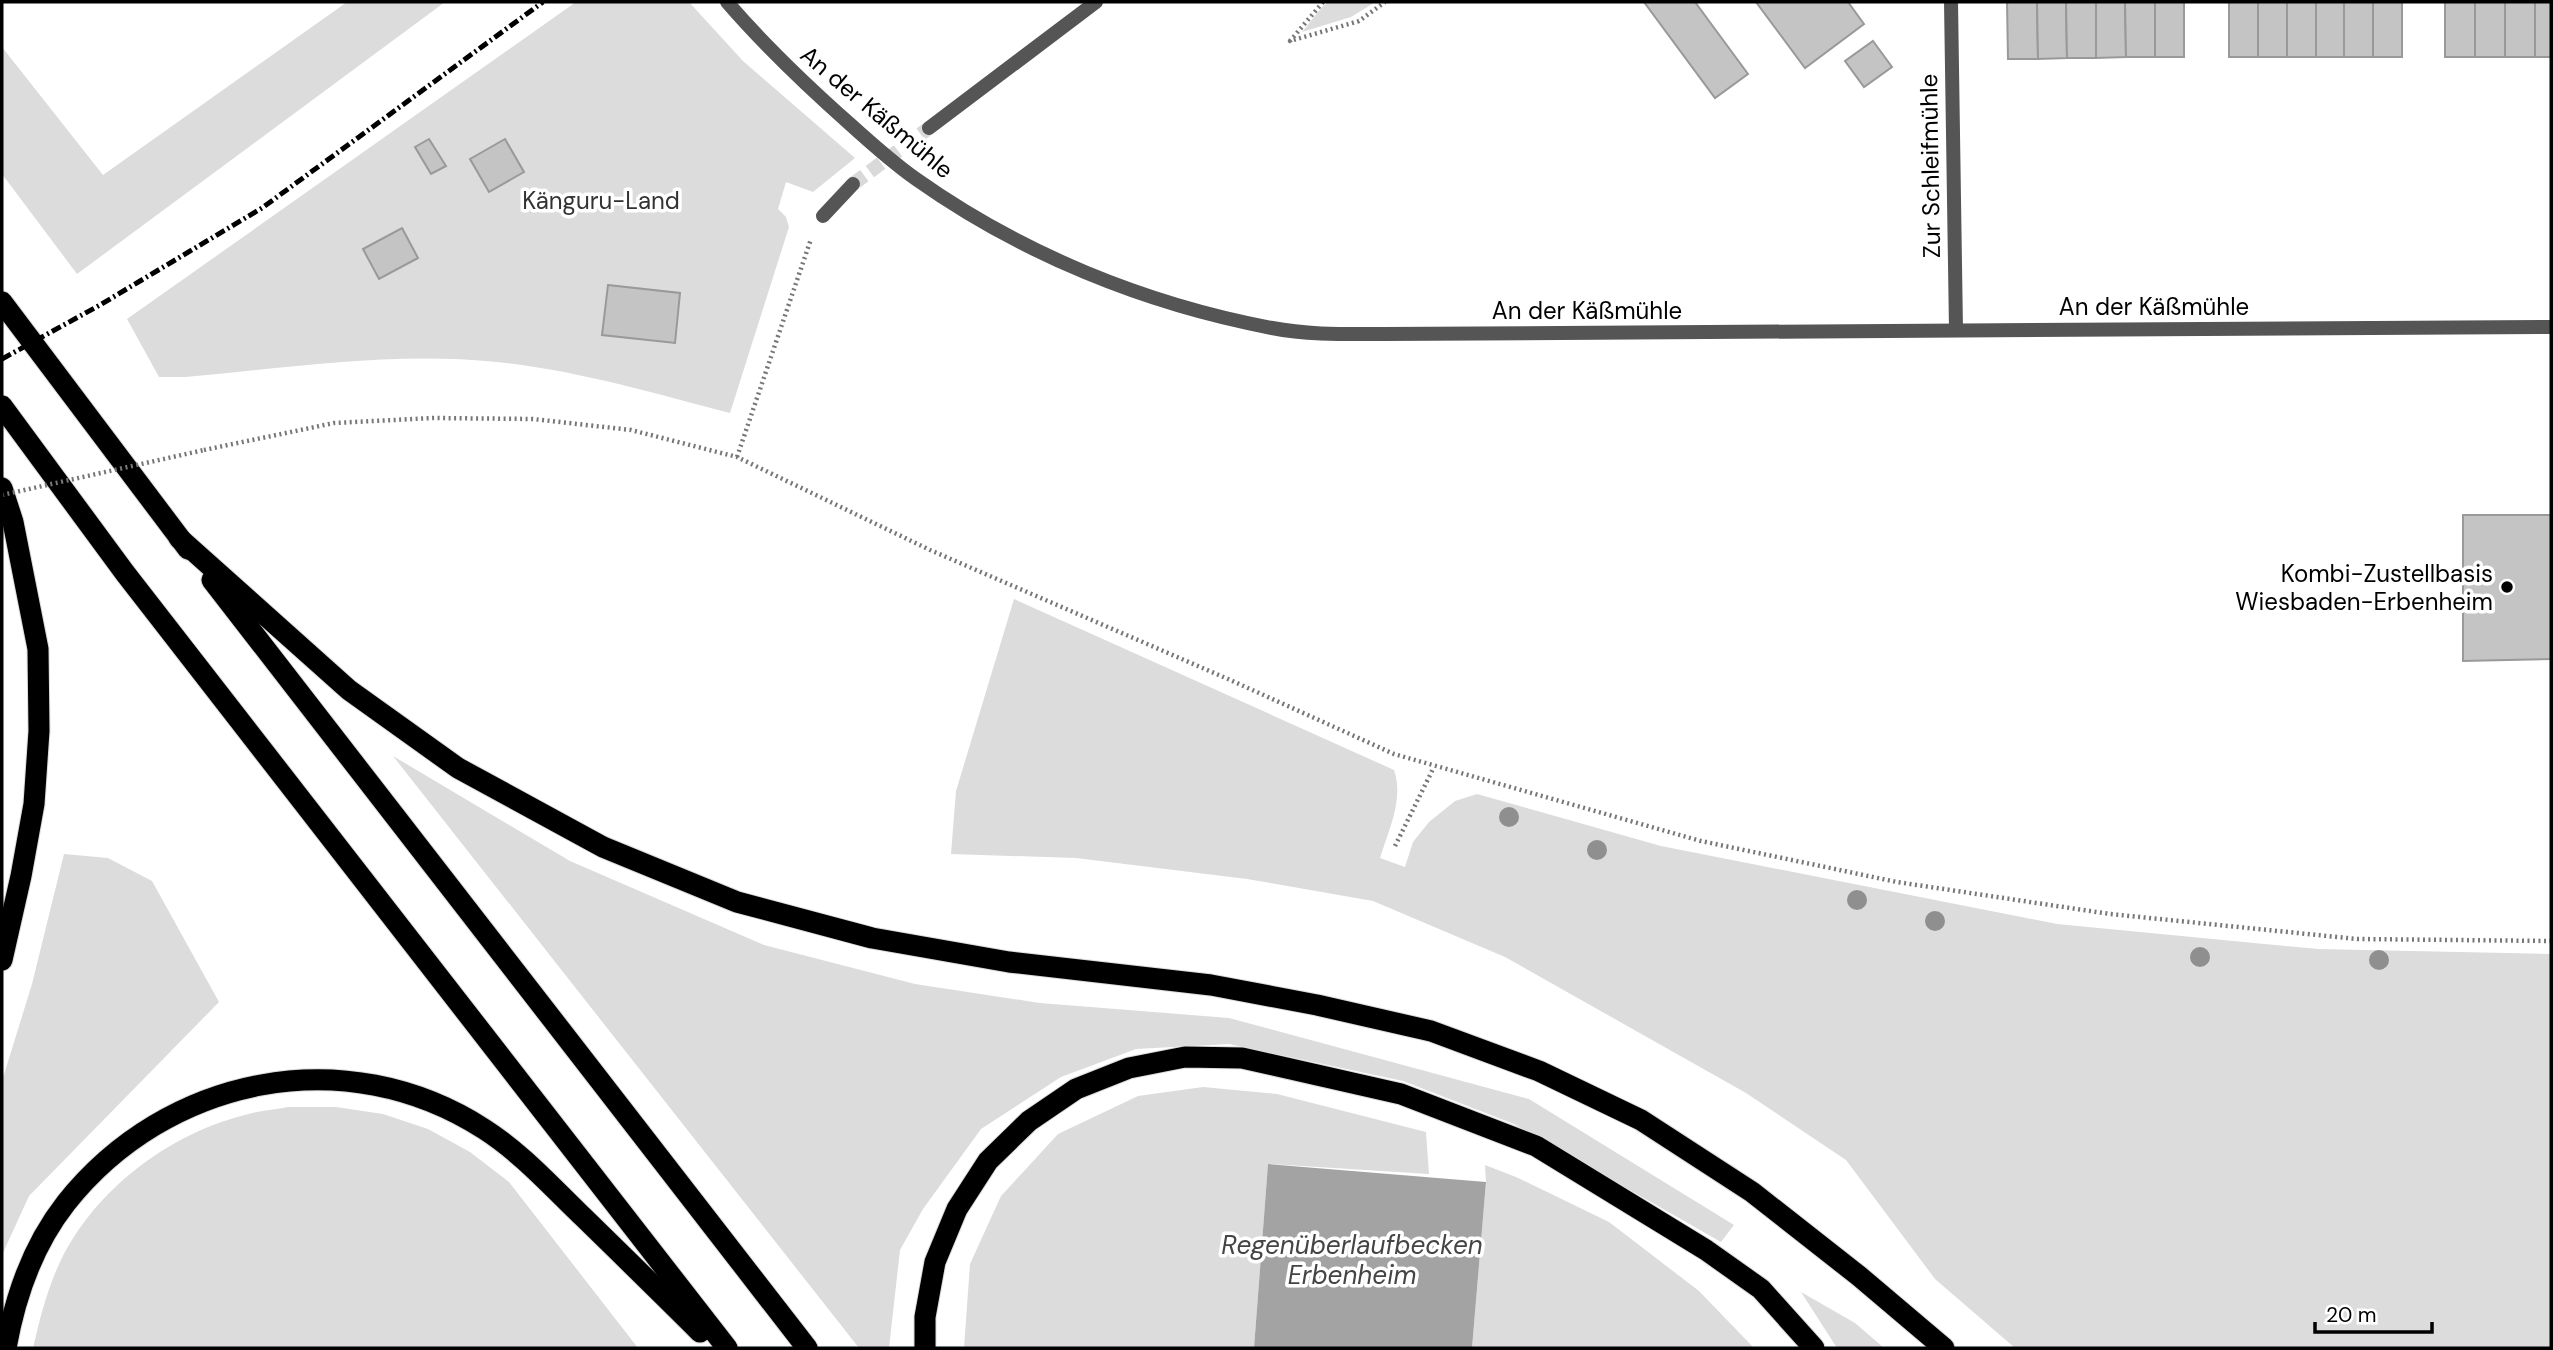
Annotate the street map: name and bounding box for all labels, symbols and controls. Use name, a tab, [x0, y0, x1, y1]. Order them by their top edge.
street label: An der Käßmühle	[794, 39, 960, 185]
street label: Zur Schleifmühle	[1913, 74, 1947, 258]
park label: Känguru-Land	[522, 185, 680, 216]
street label: An der Käßmühle	[2059, 291, 2249, 322]
street label: An der Käßmühle	[1492, 295, 1682, 326]
place label: Kombi-Zustellbasis Wiesbaden-Erbenheim	[2235, 558, 2493, 617]
marker: Kombi-Zustellbasis Wiesbaden-Erbenheim	[2499, 579, 2515, 595]
water label: Regenüberlaufbecken Erbenheim	[1221, 1228, 1483, 1292]
scale bar	[2315, 1290, 2432, 1334]
text: 20 m	[2326, 1301, 2377, 1329]

